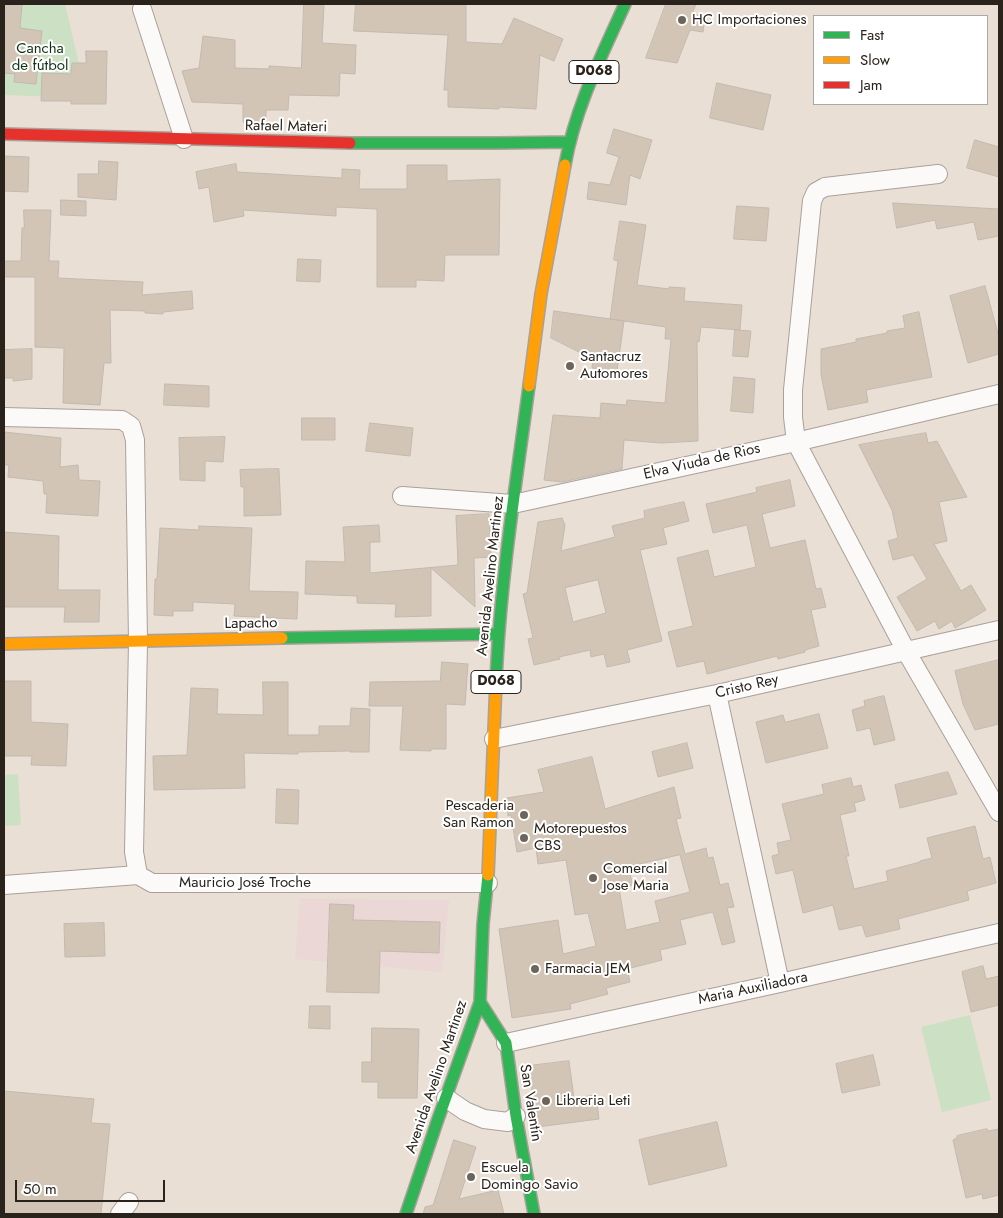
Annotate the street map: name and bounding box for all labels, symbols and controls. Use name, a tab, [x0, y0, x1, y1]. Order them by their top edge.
place label: HC Importaciones	[692, 11, 806, 29]
marker: HC Importaciones	[676, 14, 688, 26]
legend	[813, 15, 988, 105]
text: Fast	[860, 24, 884, 46]
park label: Cancha de fútbol	[12, 40, 68, 75]
text: Slow	[860, 49, 890, 71]
road number: D068	[569, 61, 619, 84]
text: Jam	[860, 74, 883, 96]
street label: Rafael Materi	[245, 117, 327, 137]
place label: Santacruz Automores	[580, 348, 648, 383]
marker: Santacruz Automores	[564, 360, 576, 372]
street label: Elva Viuda de Rios	[642, 440, 762, 484]
street label: Avenida Avelino Martinez	[474, 495, 508, 657]
street label: Lapacho	[224, 615, 278, 633]
road number: D068	[471, 670, 521, 694]
street label: Cristo Rey	[714, 671, 780, 703]
place label: Pescaderia San Ramon	[443, 797, 514, 832]
marker: Pescaderia San Ramon	[518, 809, 530, 821]
place label: Motorepuestos CBS	[534, 820, 627, 855]
marker: Motorepuestos CBS	[518, 832, 530, 844]
place label: Comercial Jose Maria	[603, 860, 669, 895]
marker: Comercial Jose Maria	[587, 872, 599, 884]
street label: Mauricio José Troche	[179, 874, 311, 892]
place label: Farmacia JEM	[545, 960, 630, 978]
marker: Farmacia JEM	[529, 963, 541, 975]
street label: Maria Auxiliadora	[697, 969, 809, 1009]
street label: Avenida Avelino Martinez	[402, 998, 472, 1156]
street label: San Valentín	[515, 1063, 545, 1143]
place label: Libreria Leti	[556, 1092, 631, 1110]
marker: Libreria Leti	[540, 1095, 552, 1107]
place label: Escuela Domingo Savio	[481, 1159, 578, 1194]
scale bar	[18, 1170, 168, 1202]
marker: Escuela Domingo Savio	[465, 1171, 477, 1183]
text: 50 m	[23, 1178, 57, 1200]

